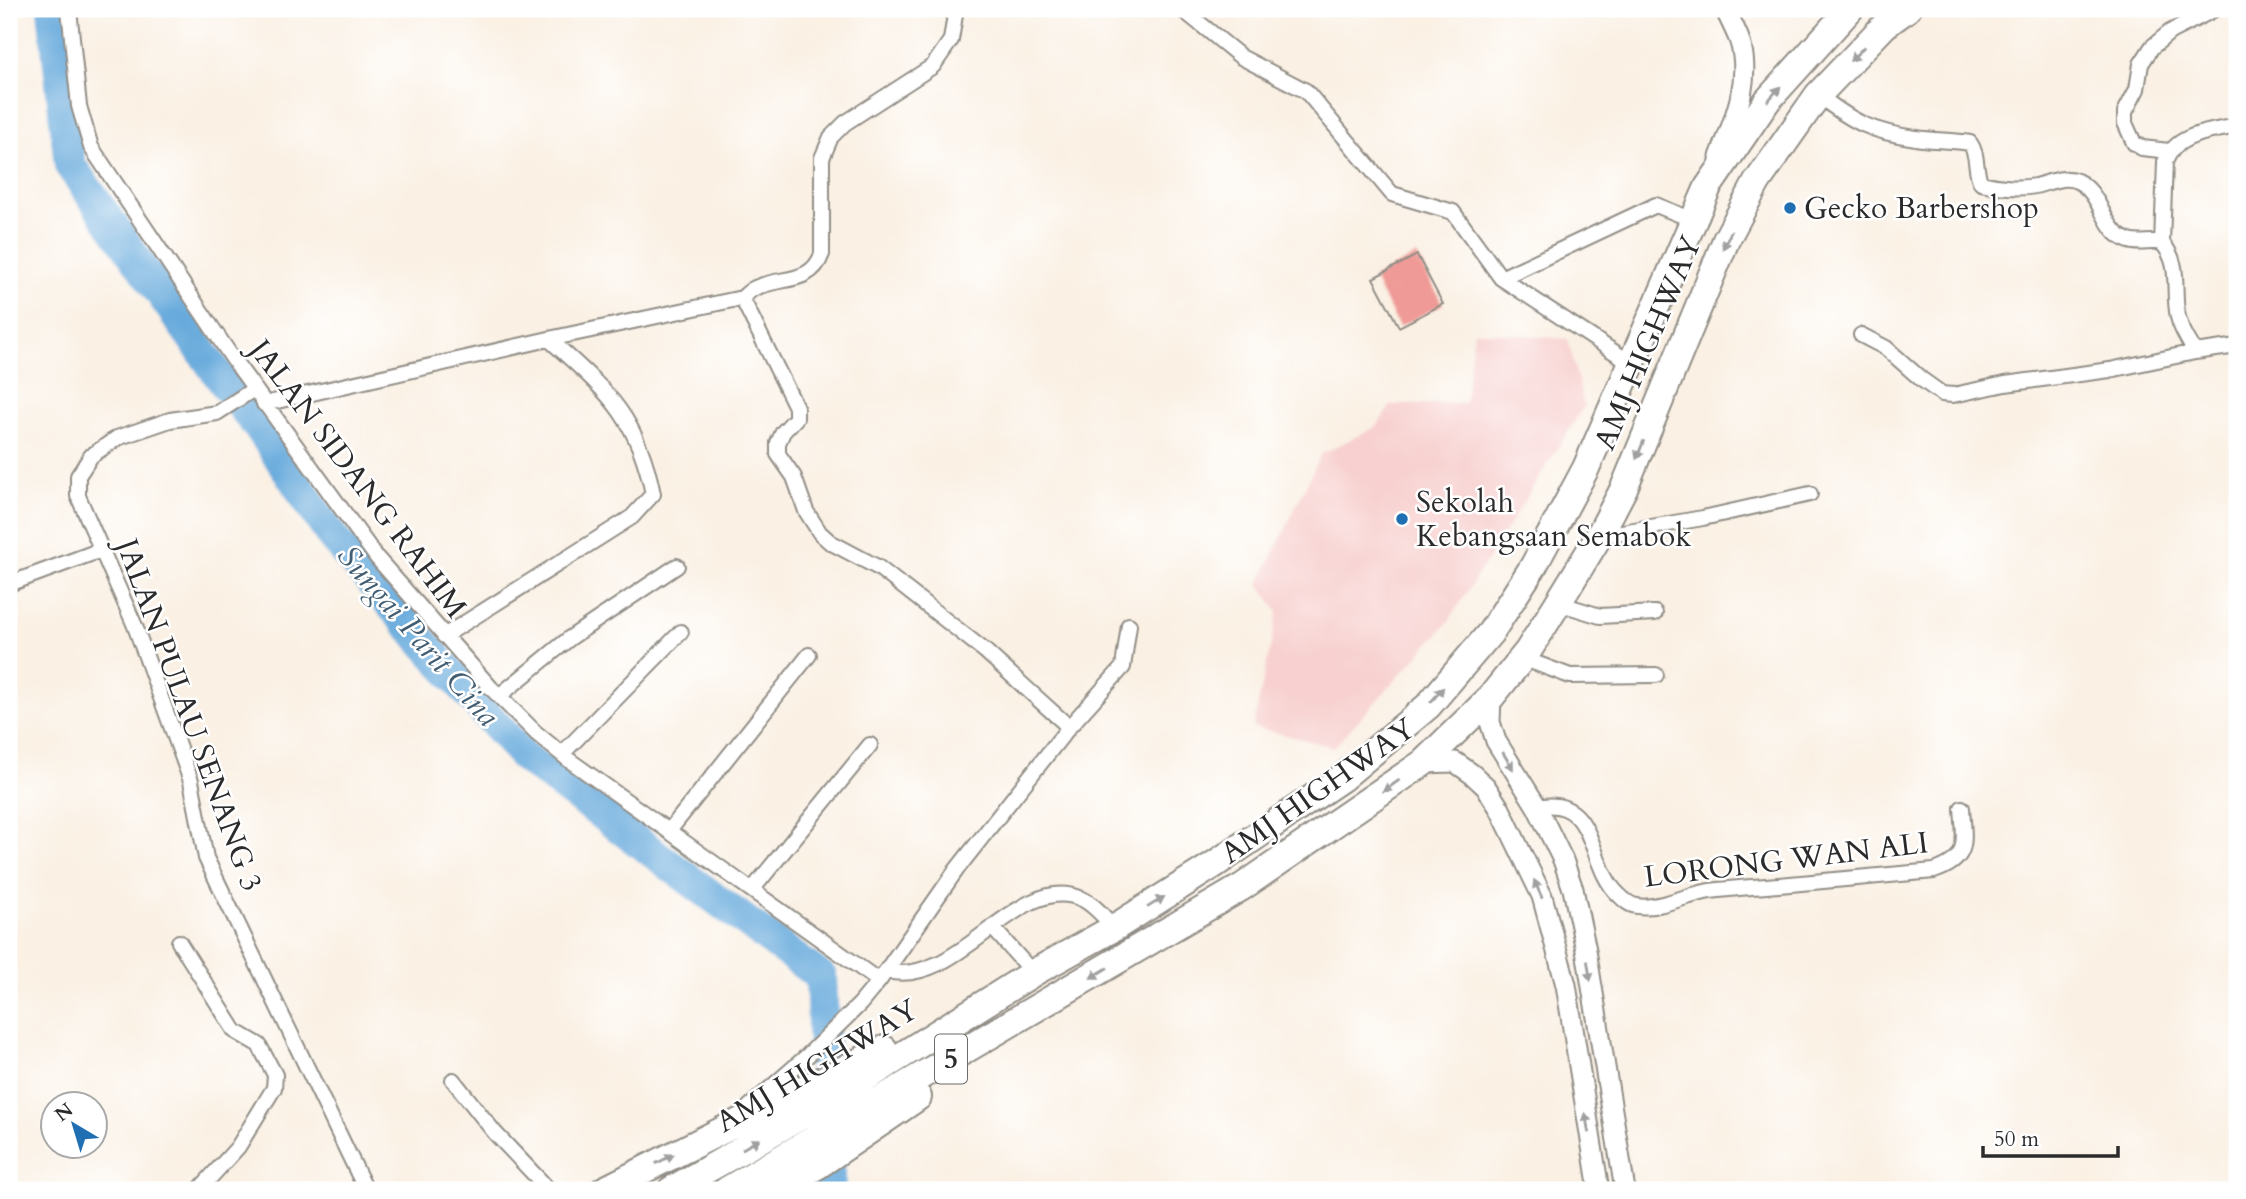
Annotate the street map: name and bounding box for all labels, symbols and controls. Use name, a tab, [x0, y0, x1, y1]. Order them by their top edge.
one-way arrow	[1848, 46, 1865, 63]
one-way arrow	[1766, 85, 1782, 103]
place label: Gecko Barbershop	[1804, 188, 2039, 229]
marker: Gecko Barbershop	[1782, 200, 1798, 216]
street label: AMJ HIGHWAY	[1584, 229, 1712, 456]
one-way arrow	[1721, 230, 1733, 250]
street label: JALAN SIDANG RAHIM	[237, 328, 476, 627]
one-way arrow	[1634, 439, 1645, 460]
place label: Sekolah Kebangsaan Semabok	[1416, 482, 1691, 557]
marker: Sekolah Kebangsaan Semabok	[1394, 511, 1410, 527]
street label: JALAN PULAU SENANG 3	[105, 529, 272, 897]
water label: Sungai Parit Cina	[327, 536, 509, 736]
one-way arrow	[1429, 686, 1445, 704]
street label: AMJ HIGHWAY	[1213, 708, 1424, 873]
one-way arrow	[1501, 752, 1514, 771]
one-way arrow	[1382, 779, 1400, 793]
street label: LORONG WAN ALI	[1642, 822, 1930, 898]
one-way arrow	[1532, 879, 1544, 899]
one-way arrow	[1146, 895, 1165, 908]
one-way arrow	[1584, 960, 1595, 982]
one-way arrow	[1090, 966, 1109, 979]
street label: AMJ HIGHWAY	[708, 989, 926, 1142]
road number: 5	[935, 1034, 967, 1084]
north arrow	[38, 1090, 108, 1160]
text: N	[50, 1097, 79, 1128]
one-way arrow	[1581, 1112, 1592, 1134]
scale bar	[1983, 1115, 2118, 1159]
text: 50 m	[1994, 1125, 2039, 1154]
one-way arrow	[742, 1138, 761, 1150]
one-way arrow	[655, 1154, 675, 1165]

